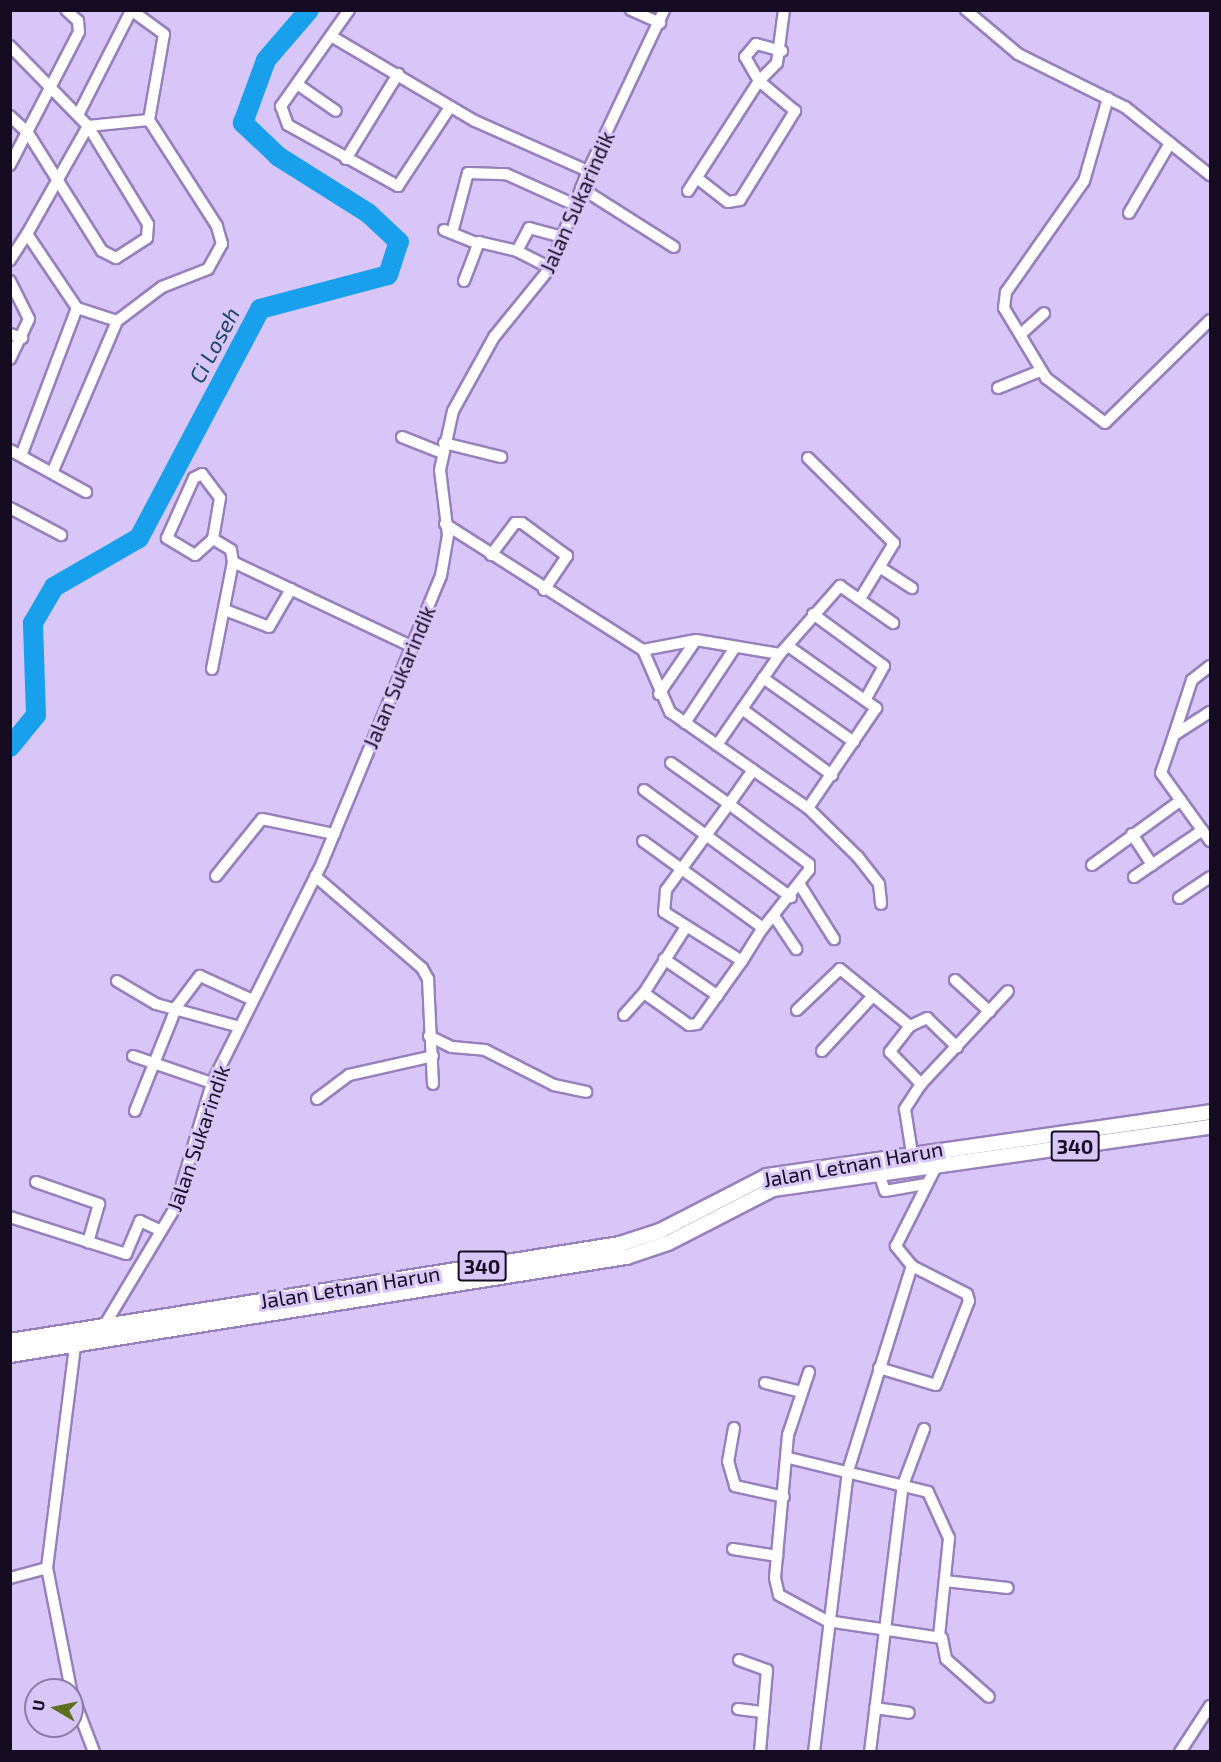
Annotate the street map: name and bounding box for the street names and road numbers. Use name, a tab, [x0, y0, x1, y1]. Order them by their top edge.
street label: Jalan Sukarindik	[534, 127, 620, 277]
street label: Jalan Sukarindik	[358, 602, 440, 752]
street label: Jalan Sukarindik	[161, 1062, 235, 1214]
road number: 340	[1050, 1129, 1100, 1163]
street label: Jalan Letnan Harun	[761, 1136, 945, 1192]
road number: 340	[456, 1249, 508, 1283]
street label: Jalan Letnan Harun	[258, 1260, 442, 1314]

